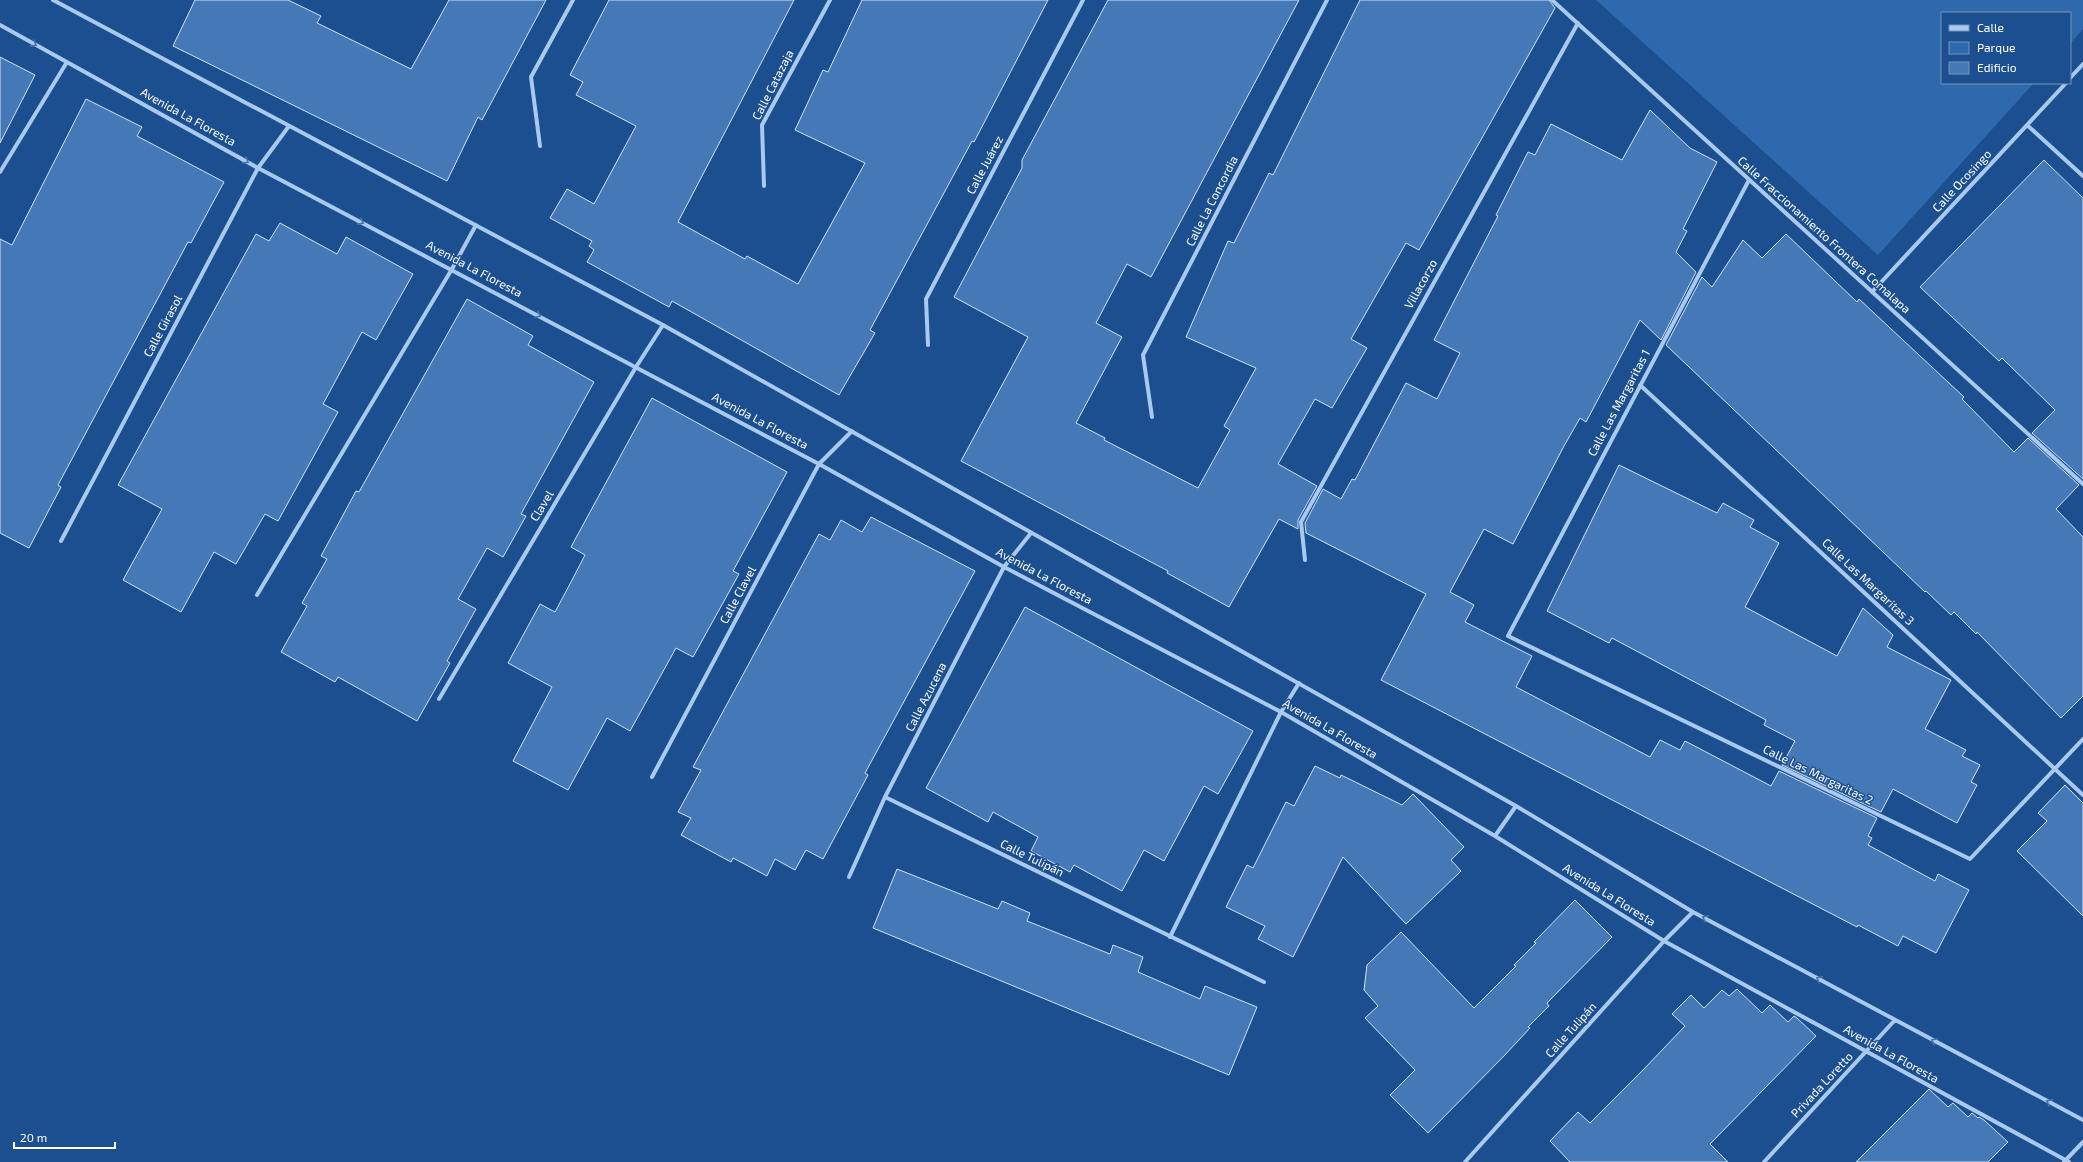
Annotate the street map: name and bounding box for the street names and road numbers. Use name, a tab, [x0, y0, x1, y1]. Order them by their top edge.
street label: Calle Catazaja	[748, 47, 797, 122]
street label: Avenida La Floresta	[138, 84, 239, 148]
street label: Calle Juárez	[963, 133, 1005, 196]
street label: Calle Ocosingo	[1929, 146, 1994, 214]
street label: Calle La Concordia	[1182, 153, 1240, 248]
street label: Calle Fraccionamiento Frontera Comalapa	[1735, 153, 1914, 316]
street label: Avenida La Floresta	[424, 237, 525, 299]
street label: Villacorzo	[1401, 256, 1440, 311]
street label: Calle Girasol	[140, 292, 184, 359]
street label: Calle Las Margaritas 1	[1584, 347, 1652, 458]
street label: Avenida La Floresta	[710, 389, 811, 451]
street label: Clavel	[527, 487, 556, 523]
street label: Calle Las Margaritas 3	[1820, 535, 1918, 628]
street label: Avenida La Floresta	[994, 544, 1095, 606]
street label: Calle Clavel	[716, 563, 758, 626]
street label: Calle Azucena	[902, 660, 949, 733]
street label: Avenida La Floresta	[1281, 695, 1380, 761]
street label: Calle Las Margaritas 2	[1761, 741, 1876, 807]
street label: Calle Tulipán	[998, 836, 1067, 879]
street label: Avenida La Floresta	[1561, 860, 1658, 928]
street label: Calle Tulipán	[1542, 999, 1599, 1060]
street label: Avenida La Floresta	[1841, 1021, 1942, 1085]
street label: Privada Loretto	[1788, 1049, 1855, 1120]

